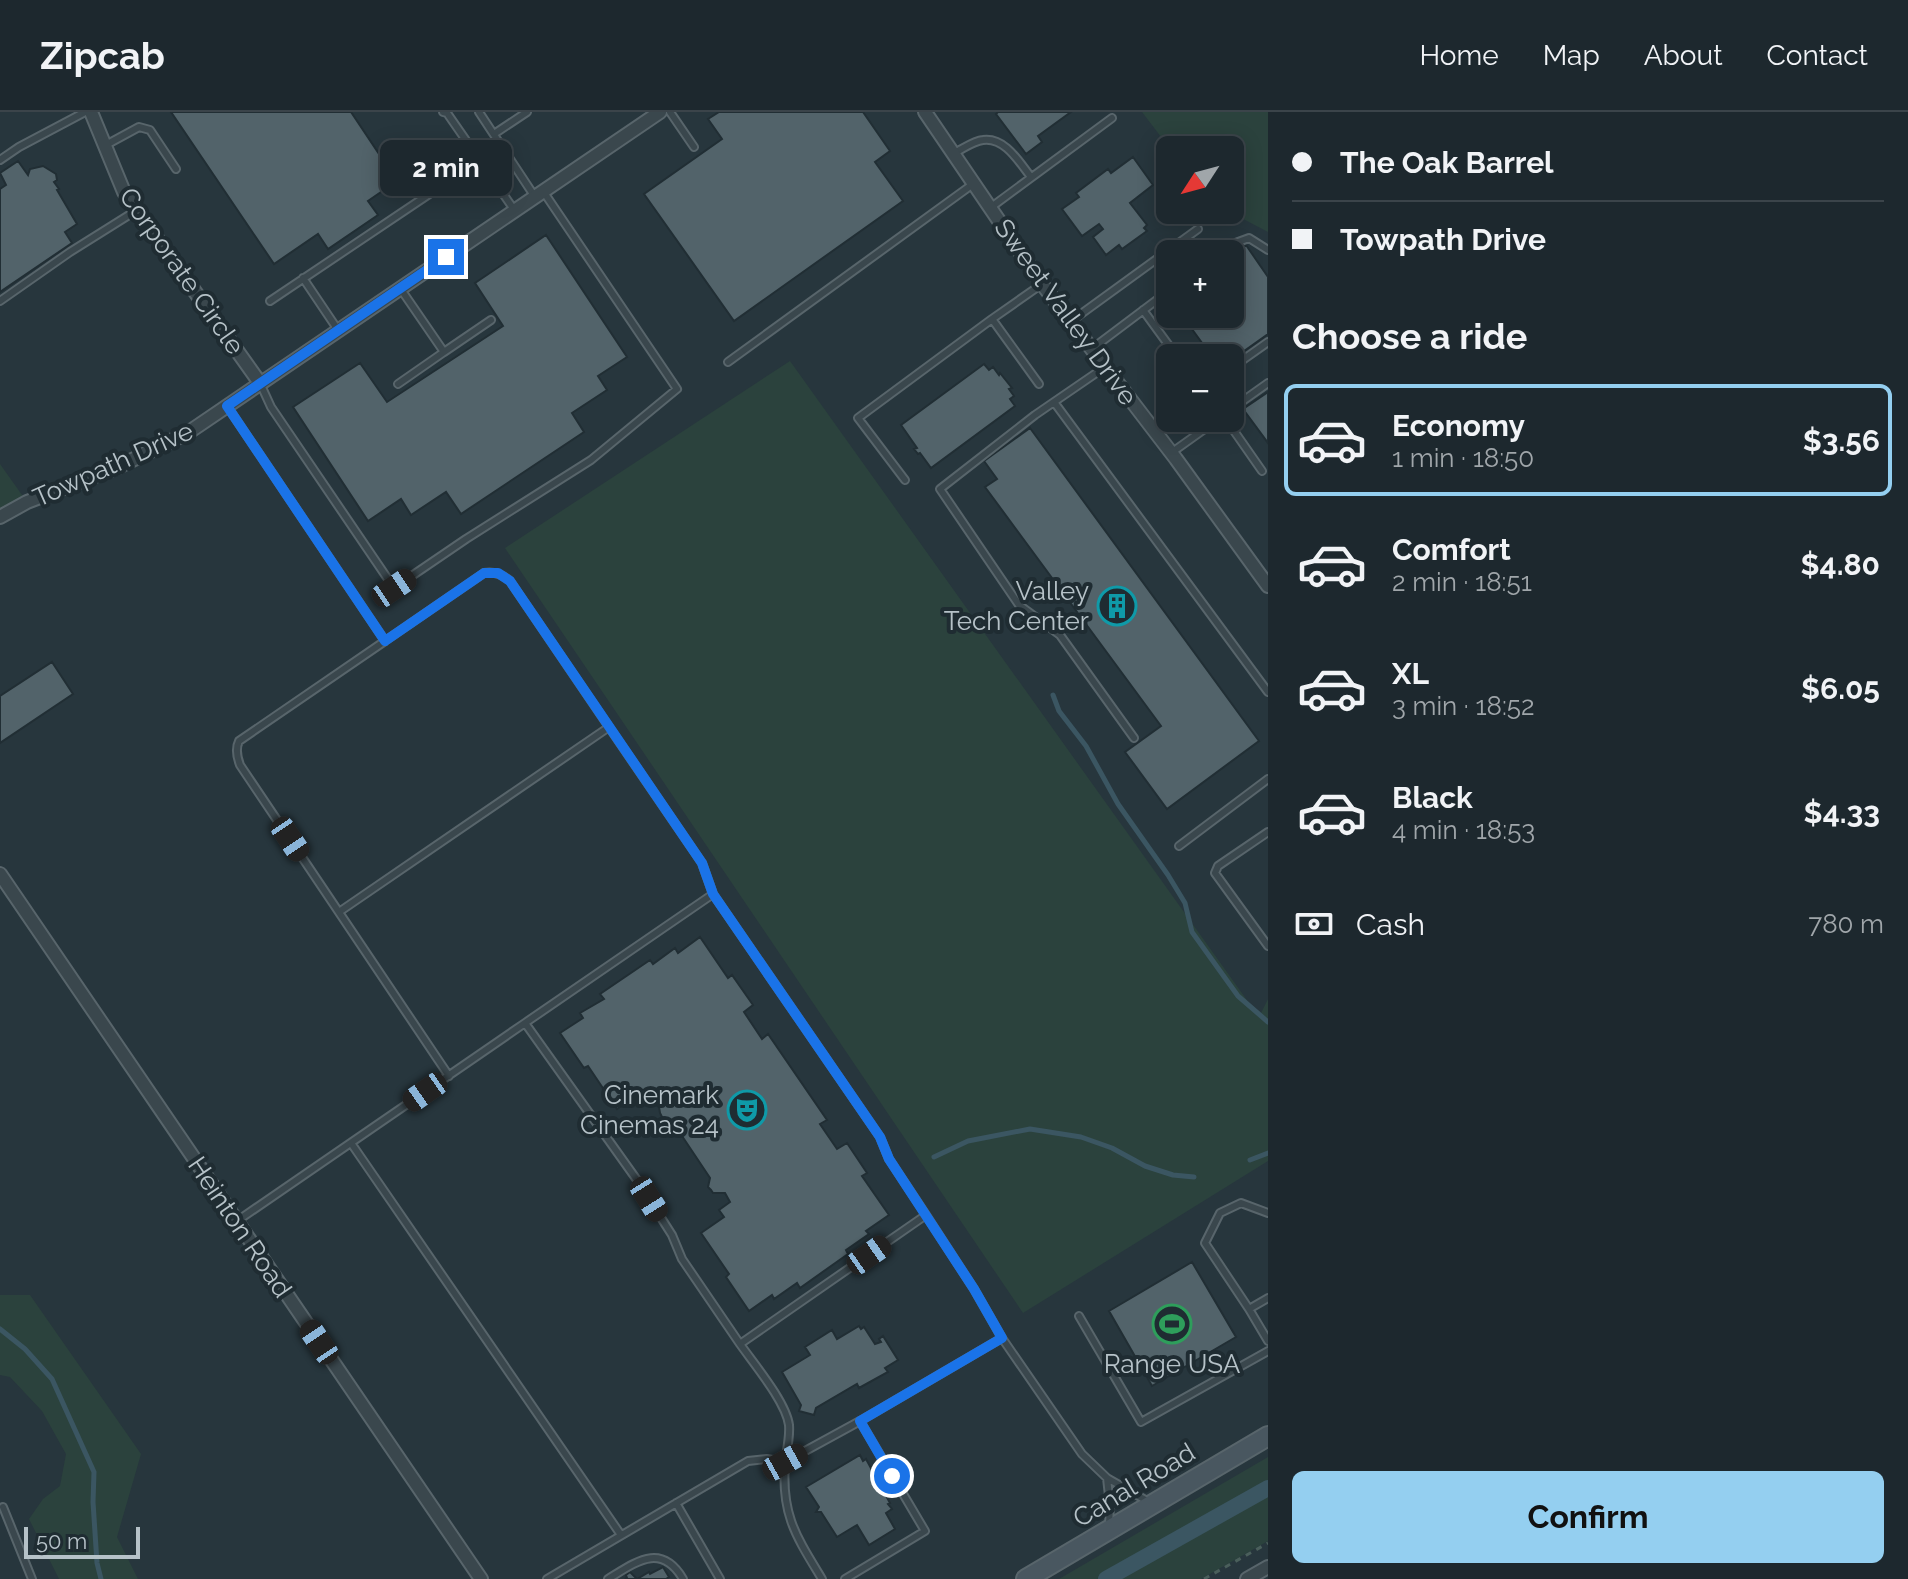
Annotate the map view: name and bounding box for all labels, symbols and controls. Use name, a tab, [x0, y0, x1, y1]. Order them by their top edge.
text: Zipcab	[40, 33, 165, 78]
text: Home	[1419, 39, 1499, 72]
text: Map	[1543, 39, 1600, 72]
text: About	[1644, 39, 1723, 72]
text: Contact	[1767, 39, 1868, 72]
north arrow	[1156, 136, 1244, 224]
map controls	[1156, 136, 1244, 432]
callout: 2 min	[380, 141, 512, 197]
text: The Oak Barrel	[1340, 145, 1554, 180]
text: 2 min	[412, 153, 480, 183]
street label: Corporate Circle	[113, 182, 251, 360]
street label: Sweet Valley Drive	[988, 213, 1144, 411]
text: Towpath Drive	[1340, 222, 1546, 257]
route end	[428, 239, 464, 275]
button: +	[1156, 240, 1244, 328]
text: Choose a ride	[1292, 315, 1527, 357]
button: −	[1156, 344, 1244, 432]
icon: car	[1296, 404, 1368, 476]
text: Economy	[1392, 408, 1525, 443]
street label: Towpath Drive	[28, 415, 198, 513]
text: $3.56	[1803, 423, 1880, 458]
text: 1 min · 18:50	[1392, 443, 1534, 473]
icon: car	[1296, 528, 1368, 600]
text: Comfort	[1392, 532, 1511, 567]
text: $4.80	[1801, 547, 1880, 582]
car	[367, 565, 421, 611]
text: 2 min · 18:51	[1392, 567, 1532, 597]
place label: Valley Tech Center	[944, 576, 1089, 636]
building icon: Valley Tech Center	[1096, 585, 1138, 627]
icon: car	[1296, 652, 1368, 724]
text: XL	[1392, 656, 1429, 691]
text: $6.05	[1801, 671, 1880, 706]
text: 3 min · 18:52	[1392, 691, 1535, 721]
icon: car	[1296, 776, 1368, 848]
text: Black	[1392, 780, 1473, 815]
text: $4.33	[1804, 795, 1880, 830]
car	[267, 812, 313, 866]
text: 4 min · 18:53	[1392, 815, 1535, 845]
icon: cash	[1292, 902, 1336, 946]
text: Cash	[1356, 907, 1425, 942]
text: 780 m	[1808, 909, 1884, 939]
car	[398, 1068, 452, 1116]
place label: Cinemark Cinemas 24	[580, 1080, 719, 1140]
theatre icon: Cinemark Cinemas 24	[726, 1089, 768, 1131]
street label: Heinton Road	[182, 1151, 298, 1303]
car	[626, 1172, 672, 1226]
car	[842, 1231, 896, 1279]
sports icon: Range USA	[1151, 1303, 1193, 1345]
car	[296, 1315, 342, 1369]
place label: Range USA	[1104, 1349, 1241, 1379]
street label: Canal Road	[1068, 1437, 1200, 1533]
car	[758, 1440, 812, 1484]
route start	[874, 1458, 910, 1494]
button: Confirm	[1292, 1471, 1884, 1563]
scale bar	[24, 1523, 140, 1559]
text: 50 m	[36, 1528, 87, 1554]

